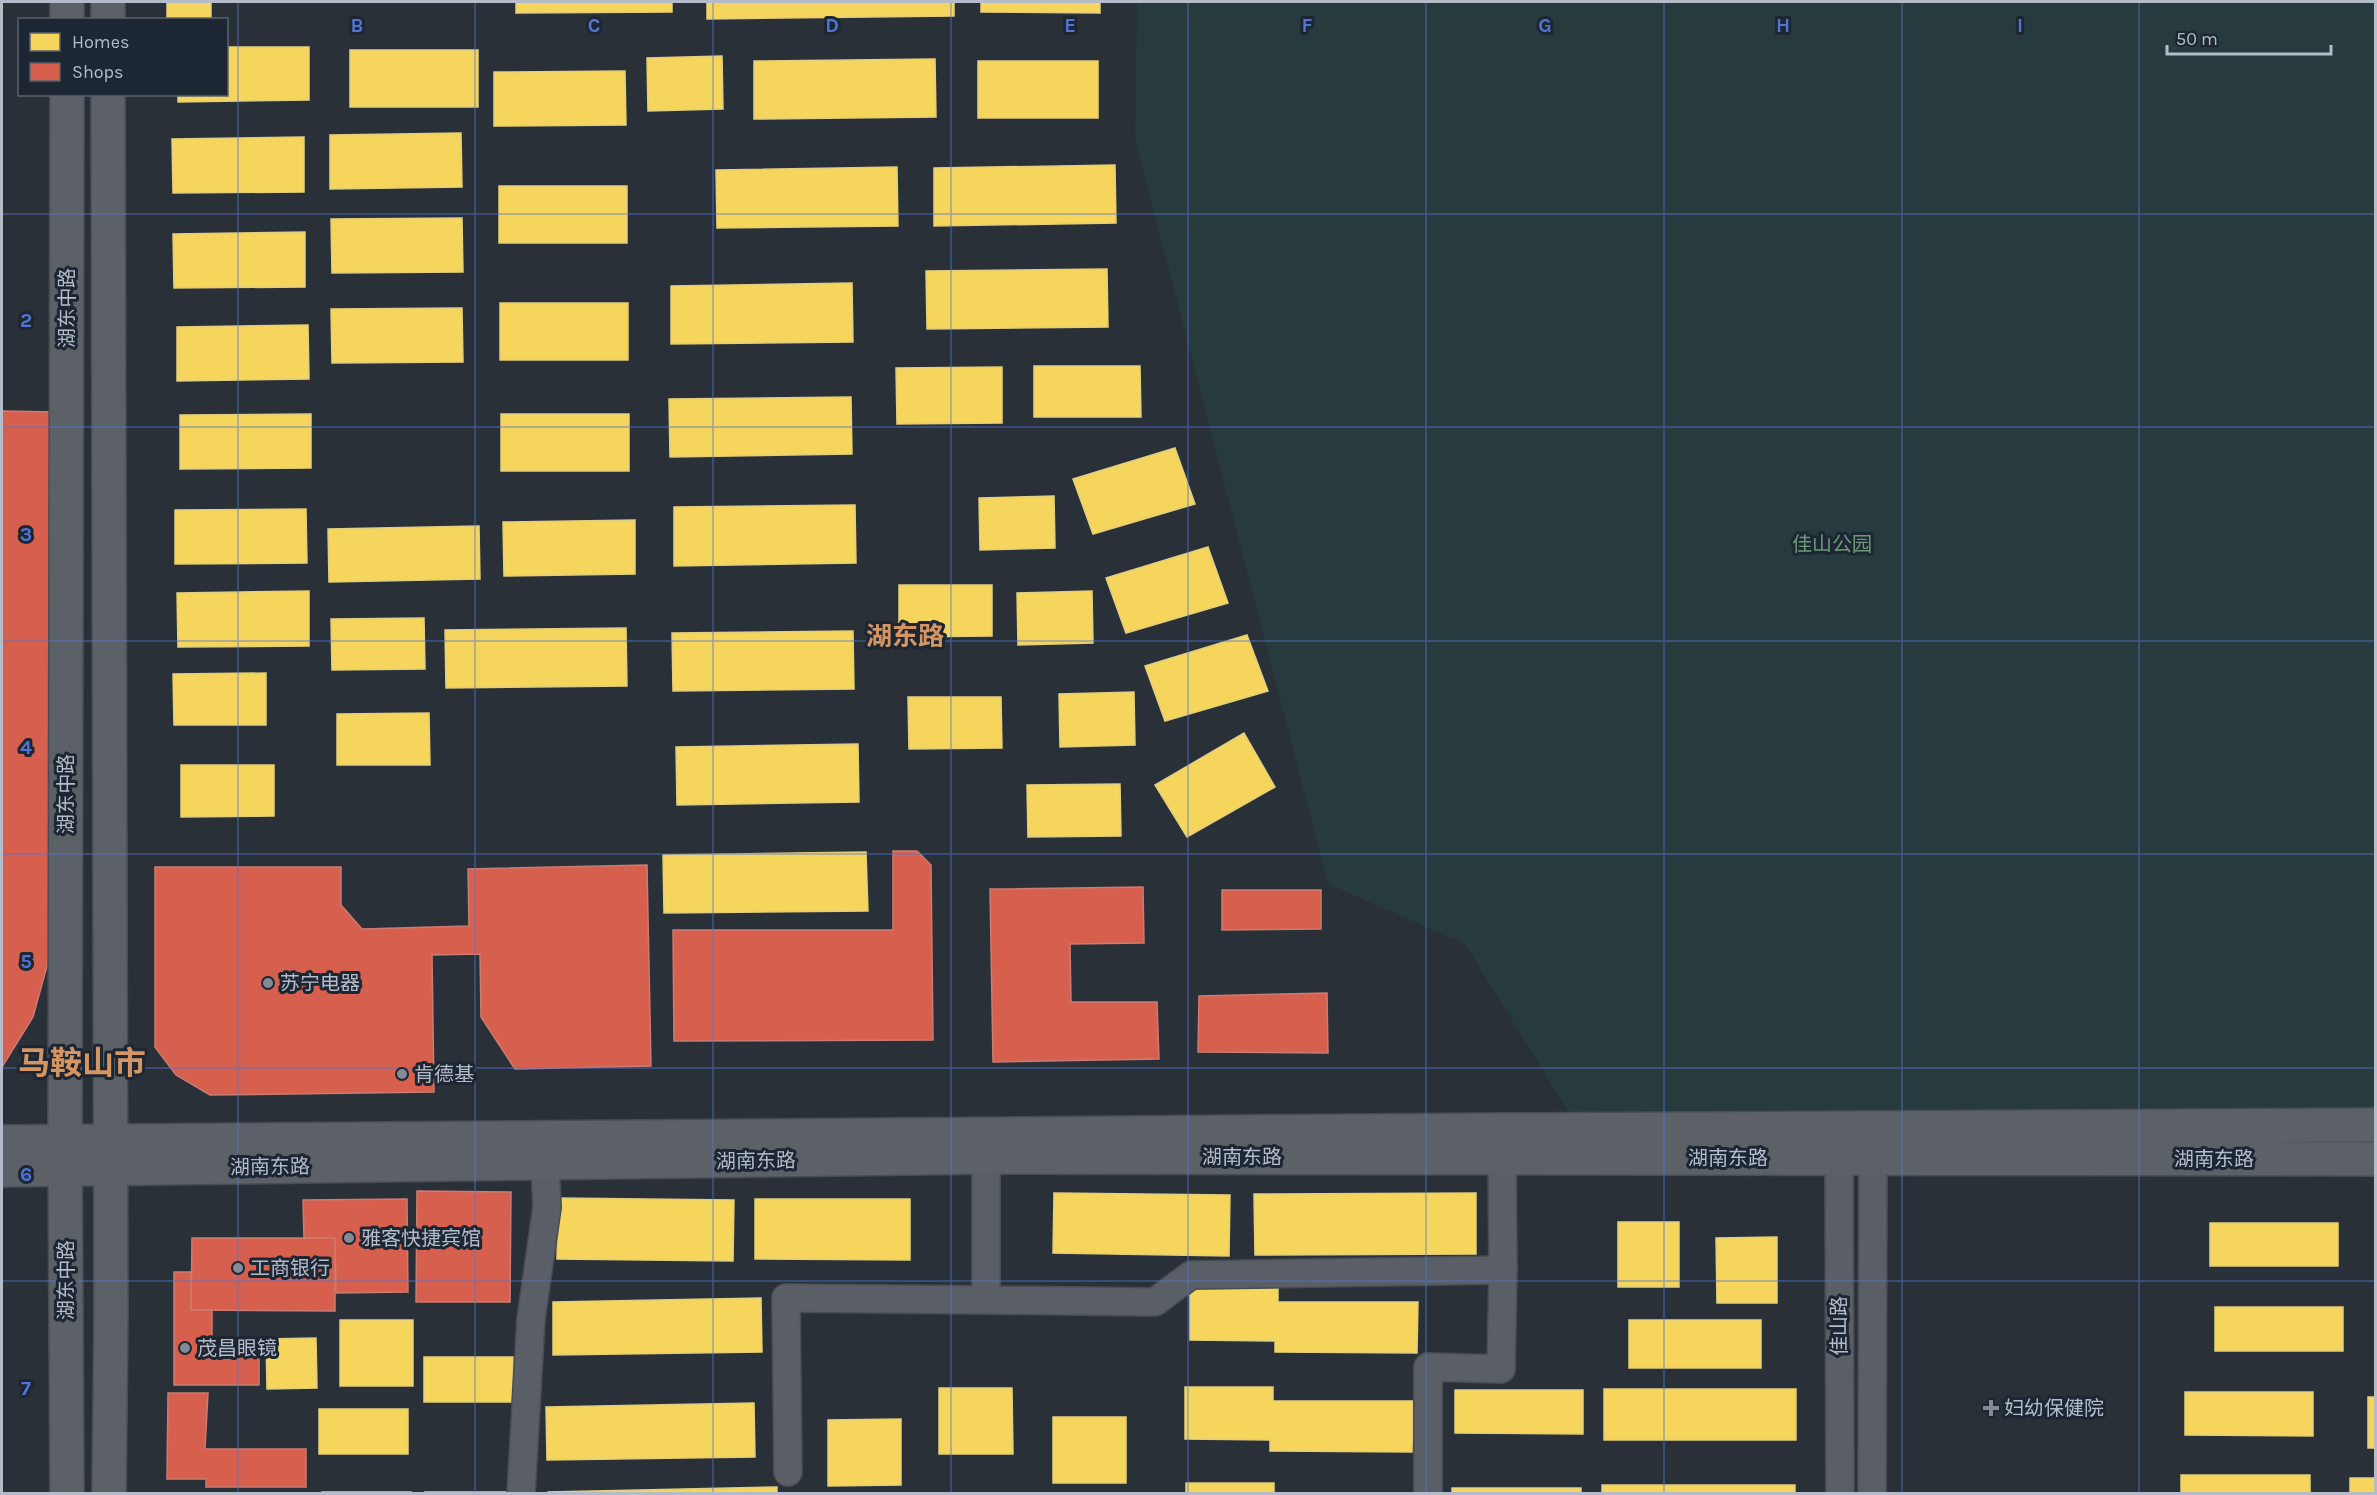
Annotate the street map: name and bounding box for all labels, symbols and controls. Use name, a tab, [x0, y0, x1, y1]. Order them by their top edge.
text: B	[351, 14, 363, 37]
text: C	[588, 14, 600, 37]
text: D	[825, 14, 839, 37]
text: E	[1064, 14, 1076, 37]
text: F	[1302, 14, 1313, 37]
text: G	[1538, 14, 1552, 37]
text: H	[1776, 14, 1790, 37]
text: I	[2017, 14, 2023, 37]
legend	[18, 18, 228, 96]
scale bar	[2167, 18, 2330, 56]
text: 50 m	[2176, 28, 2218, 50]
text: Homes	[72, 31, 129, 53]
text: Shops	[72, 61, 124, 83]
street label: 湖东中路	[56, 268, 79, 348]
text: 2	[20, 309, 32, 332]
text: 3	[20, 523, 32, 546]
park label: 佳山公园	[1792, 533, 1872, 556]
district label: 湖东路	[866, 621, 944, 652]
text: 4	[20, 736, 32, 759]
street label: 湖东中路	[55, 754, 78, 834]
text: 5	[20, 950, 32, 973]
place label: 苏宁电器	[280, 972, 360, 995]
marker: 苏宁电器	[261, 976, 275, 990]
district label: 马鞍山市	[18, 1045, 146, 1082]
place label: 肯德基	[414, 1063, 474, 1086]
marker: 肯德基	[395, 1067, 409, 1081]
street label: 湖南东路	[1202, 1146, 1282, 1169]
street label: 湖南东路	[1688, 1147, 1768, 1170]
street label: 湖南东路	[2174, 1148, 2254, 1171]
street label: 湖南东路	[716, 1149, 796, 1173]
street label: 湖南东路	[230, 1155, 310, 1179]
text: 6	[20, 1163, 32, 1186]
place label: 雅客快捷宾馆	[361, 1227, 481, 1250]
marker: 雅客快捷宾馆	[342, 1231, 356, 1245]
street label: 湖东中路	[55, 1240, 78, 1320]
place label: 工商银行	[250, 1257, 330, 1280]
marker: 工商银行	[231, 1261, 245, 1275]
street label: 佳山路	[1828, 1296, 1851, 1356]
place label: 茂昌眼镜	[197, 1337, 277, 1360]
marker: 茂昌眼镜	[178, 1341, 192, 1355]
text: 7	[21, 1377, 31, 1400]
place label: 妇幼保健院	[2004, 1397, 2104, 1420]
marker: 妇幼保健院	[1982, 1399, 2000, 1417]

